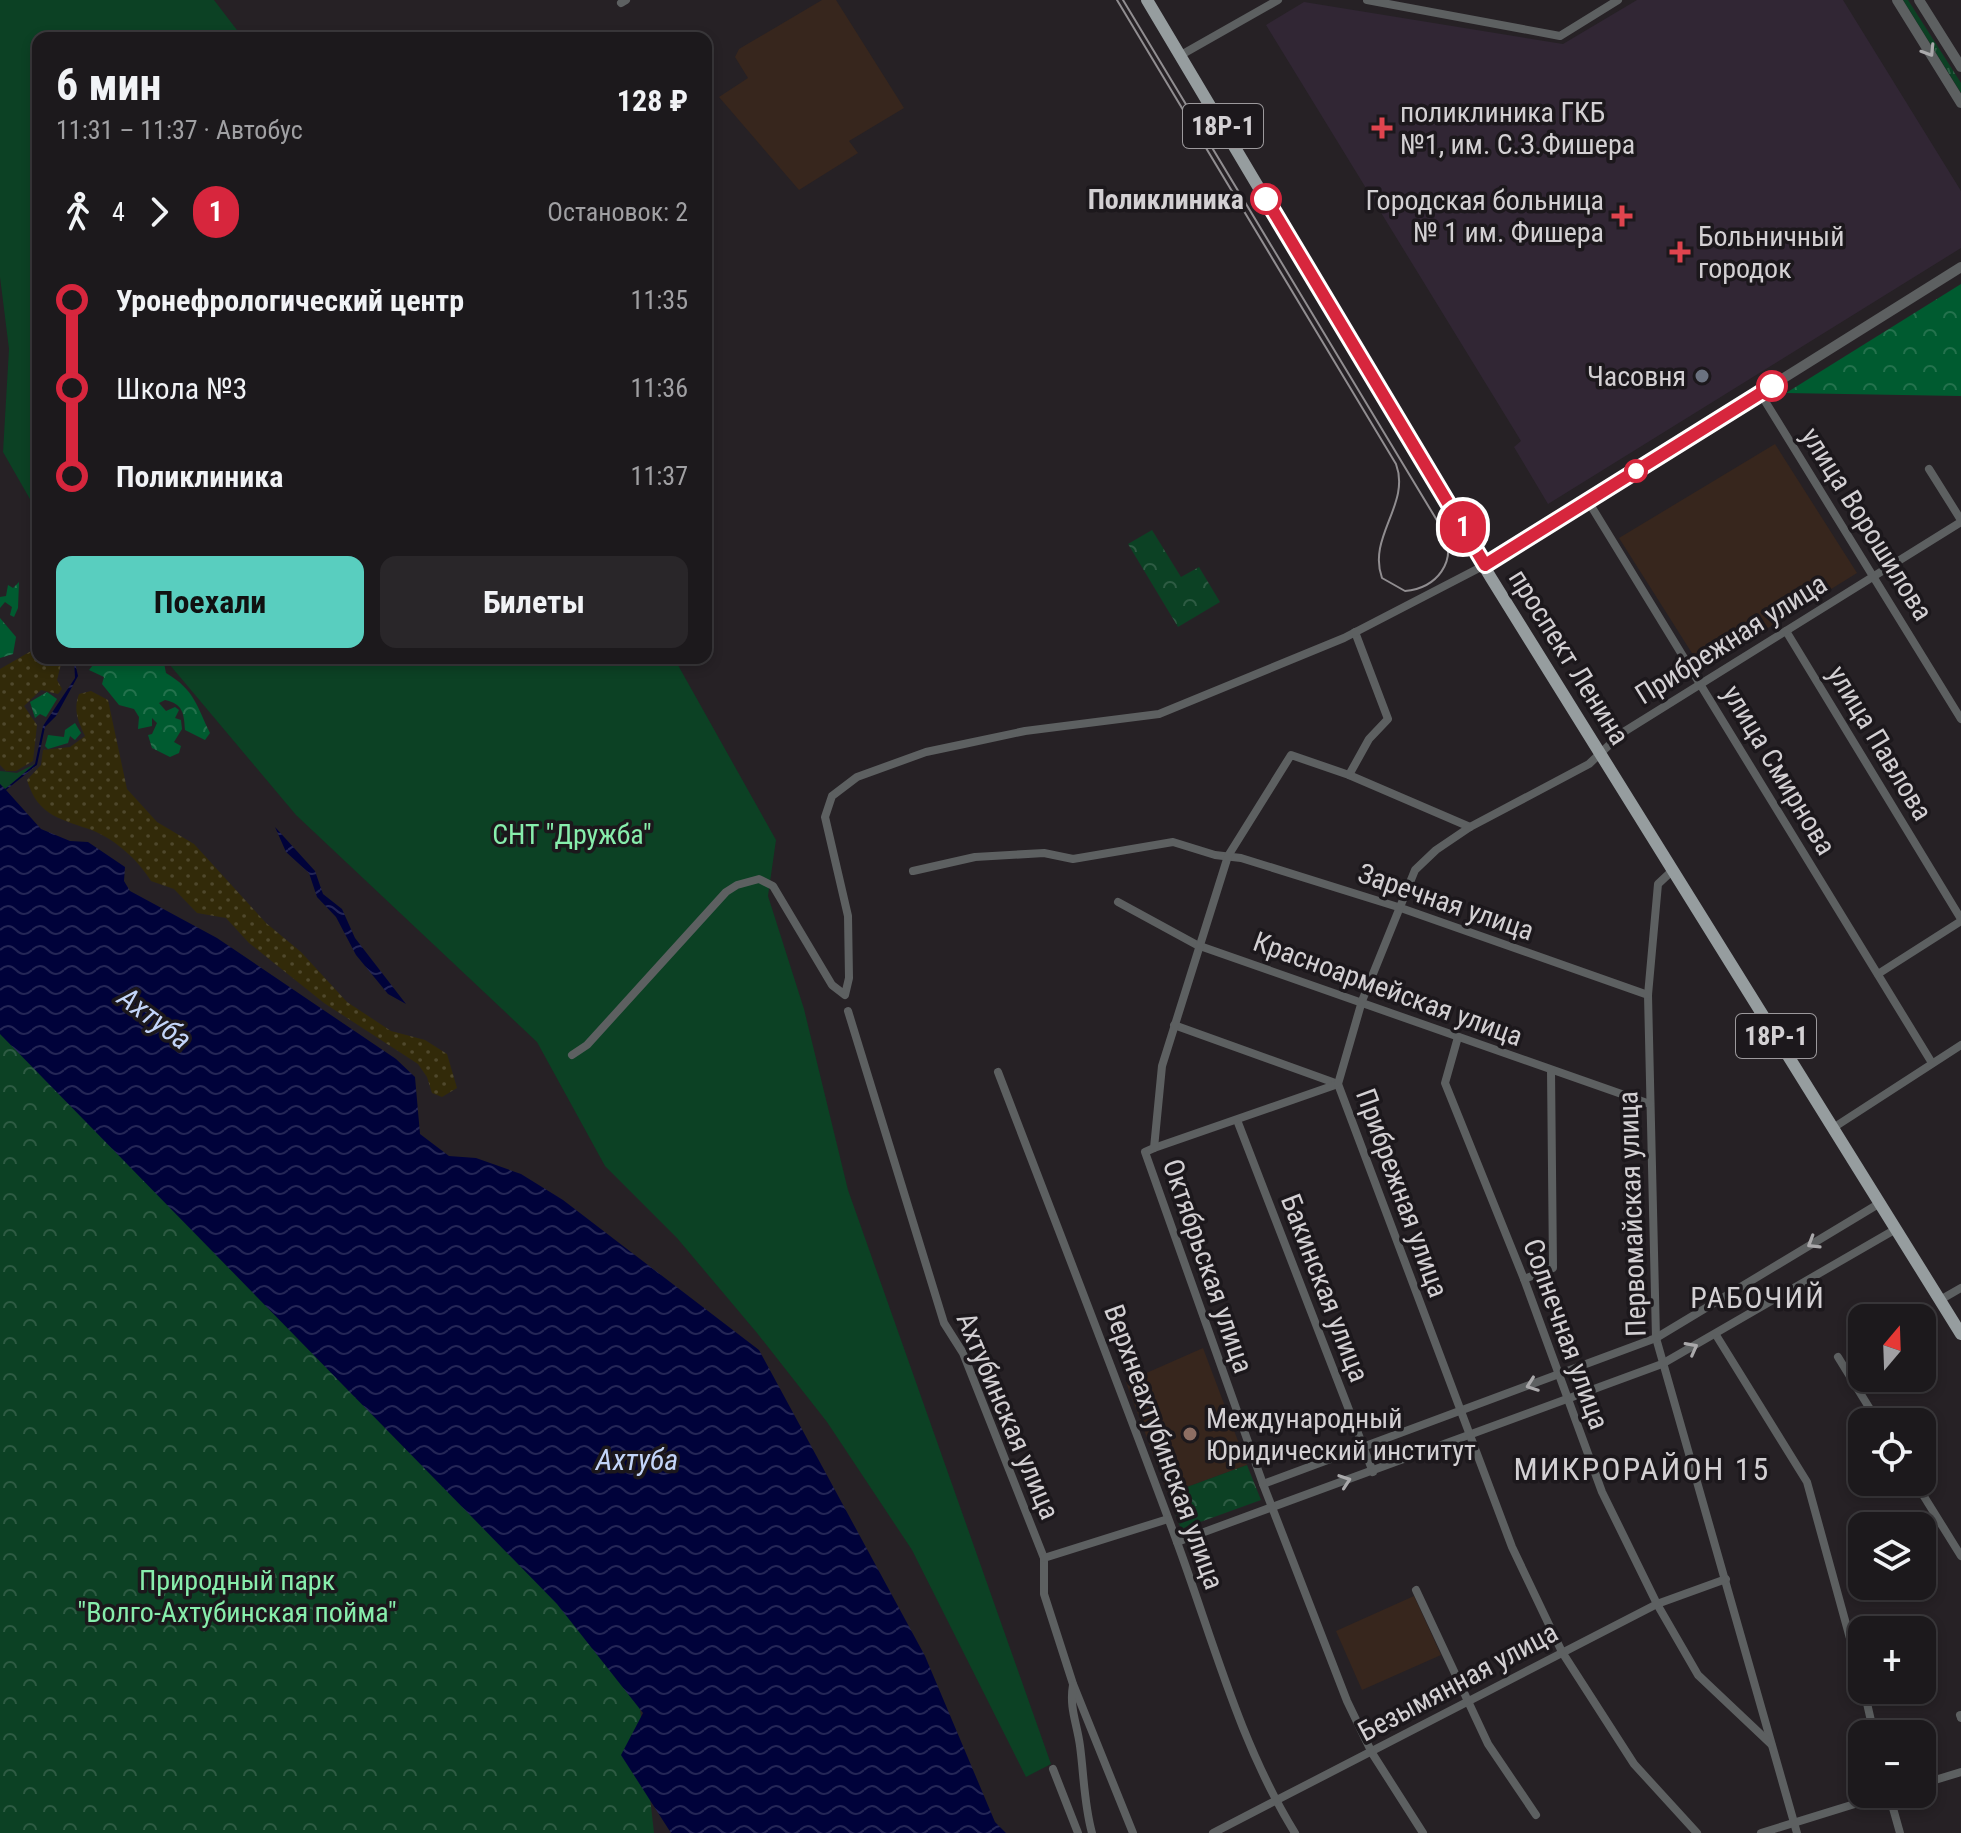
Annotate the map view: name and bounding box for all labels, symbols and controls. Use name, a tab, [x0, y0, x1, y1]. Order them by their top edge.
one-way arrow	[1920, 42, 1935, 57]
text: 6 мин	[56, 59, 162, 111]
text: 128 ₽	[617, 83, 688, 118]
place label: поликлиника ГКБ №1, им. С.З.Фишера	[1400, 96, 1635, 161]
road number: 18Р-1	[1183, 104, 1263, 148]
text: 11:31 – 11:37 · Автобус	[56, 115, 303, 145]
marker: поликлиника ГКБ №1, им. С.З.Фишера	[1371, 117, 1393, 139]
place label: Поликлиника	[1088, 183, 1244, 216]
marker: Поликлиника	[1251, 184, 1281, 214]
place label: Городская больница № 1 им. Фишера	[1366, 184, 1604, 249]
icon: walk	[56, 190, 100, 234]
icon: forward	[137, 190, 181, 234]
text: 1	[209, 195, 223, 228]
text: 4	[112, 197, 125, 227]
text: Остановок: 2	[547, 197, 688, 227]
marker: Городская больница № 1 им. Фишера	[1611, 205, 1633, 227]
place label: Больничный городок	[1698, 220, 1844, 285]
marker: Больничный городок	[1669, 241, 1691, 263]
text: Уронефрологический центр	[116, 283, 464, 318]
text: 11:35	[631, 285, 688, 315]
place label: Часовня	[1587, 360, 1686, 393]
marker: Часовня	[1693, 367, 1711, 385]
text: Школа №3	[116, 371, 247, 406]
unlabelled marker	[1757, 371, 1787, 401]
text: 11:36	[631, 373, 688, 403]
street label: улица Ворошилова	[1794, 421, 1940, 627]
text: Поликлиника	[116, 459, 284, 494]
unlabelled marker	[1625, 460, 1647, 482]
text: 11:37	[631, 461, 688, 491]
line badge: 1	[1437, 501, 1489, 553]
text: 1	[1456, 510, 1470, 543]
button: Поехали	[56, 556, 364, 648]
button: Билеты	[380, 556, 688, 648]
street label: проспект Ленина	[1502, 563, 1636, 751]
street label: Прибрежная улица	[1629, 567, 1833, 711]
street label: улица Павлова	[1821, 660, 1939, 826]
street label: улица Смирнова	[1715, 679, 1843, 861]
park label: СНТ "Дружба"	[492, 818, 652, 851]
street label: Заречная улица	[1354, 857, 1538, 947]
street label: Красноармейская улица	[1249, 925, 1527, 1053]
water label: Ахтуба	[111, 979, 198, 1057]
road number: 18Р-1	[1736, 1014, 1816, 1058]
street label: Прибрежная улица	[1349, 1084, 1455, 1302]
street label: Первомайская улица	[1611, 1091, 1653, 1337]
street label: Октябрьская улица	[1156, 1155, 1260, 1377]
street label: Бакинская улица	[1274, 1190, 1376, 1386]
street label: Солнечная улица	[1516, 1234, 1616, 1434]
one-way arrow	[1807, 1234, 1822, 1249]
district label: РАБОЧИЙ	[1690, 1280, 1826, 1315]
street label: Верхнеахтубинская улица	[1097, 1300, 1231, 1594]
north arrow	[1848, 1304, 1936, 1392]
map controls	[1848, 1304, 1936, 1808]
street label: Ахтубинская улица	[950, 1308, 1066, 1524]
one-way arrow	[1684, 1342, 1698, 1358]
one-way arrow	[1526, 1375, 1540, 1392]
place label: Международный Юридический институт	[1206, 1402, 1476, 1467]
button: locate	[1848, 1408, 1936, 1496]
marker: Международный Юридический институт	[1181, 1425, 1199, 1443]
water label: Ахтуба	[595, 1442, 678, 1477]
district label: МИКРОРАЙОН 15	[1514, 1450, 1770, 1488]
one-way arrow	[1338, 1475, 1352, 1491]
button: layers	[1848, 1512, 1936, 1600]
park label: Природный парк "Волго-Ахтубинская пойма"	[77, 1564, 397, 1629]
street label: Безымянная улица	[1353, 1615, 1563, 1749]
button: +	[1848, 1616, 1936, 1704]
button: −	[1848, 1720, 1936, 1808]

